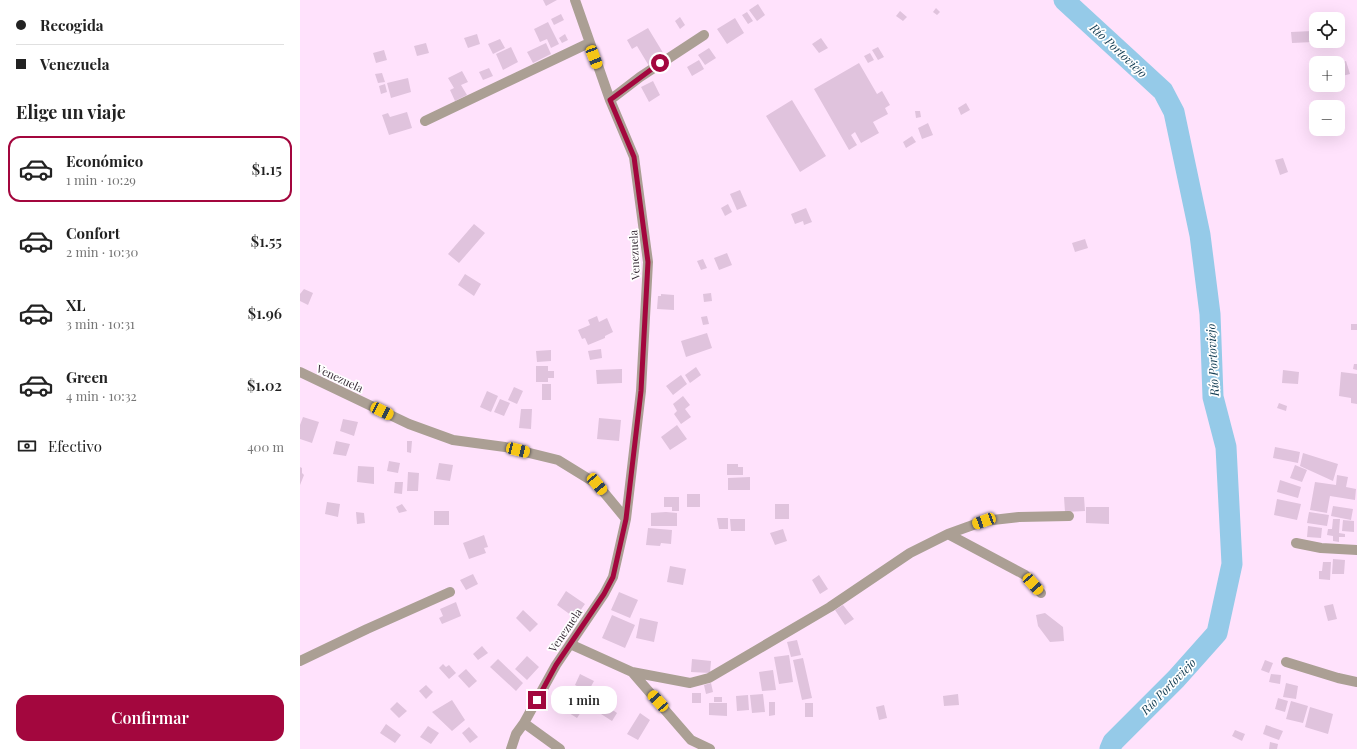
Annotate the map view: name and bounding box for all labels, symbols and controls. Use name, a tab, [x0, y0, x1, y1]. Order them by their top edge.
map controls	[1309, 12, 1345, 136]
button: locate	[1309, 12, 1345, 48]
text: Recogida	[40, 15, 104, 35]
water label: Río Portoviejo	[1086, 19, 1151, 81]
car	[584, 44, 604, 70]
text: Venezuela	[40, 54, 109, 74]
route start	[651, 54, 669, 72]
button: +	[1309, 56, 1345, 92]
text: Elige un viaje	[16, 100, 126, 124]
button: −	[1309, 100, 1345, 136]
icon: car	[18, 151, 54, 187]
text: Económico	[66, 151, 143, 171]
text: $1.15	[252, 159, 282, 179]
text: 1 min · 10:29	[66, 171, 136, 188]
icon: car	[18, 223, 54, 259]
text: Confort	[66, 223, 120, 243]
street label: Venezuela	[625, 229, 643, 281]
text: $1.55	[251, 231, 282, 251]
text: 2 min · 10:30	[66, 243, 138, 260]
icon: car	[18, 295, 54, 331]
text: XL	[66, 295, 86, 315]
text: $1.96	[248, 303, 282, 323]
text: 3 min · 10:31	[66, 315, 135, 332]
water label: Río Portoviejo	[1202, 323, 1222, 398]
street label: Venezuela	[313, 360, 366, 396]
icon: car	[18, 367, 54, 403]
text: Green	[66, 367, 108, 387]
text: $1.02	[247, 375, 282, 395]
text: 4 min · 10:32	[66, 387, 137, 404]
car	[369, 400, 395, 422]
icon: cash	[16, 435, 38, 457]
text: Efectivo	[48, 436, 102, 456]
text: 400 m	[247, 438, 284, 455]
car	[505, 441, 531, 459]
car	[585, 471, 609, 497]
car	[971, 511, 997, 531]
car	[1021, 571, 1045, 597]
street label: Venezuela	[544, 605, 585, 656]
water label: Río Portoviejo	[1136, 654, 1199, 718]
callout: 1 min	[551, 686, 617, 714]
car	[646, 688, 670, 714]
route end	[528, 691, 546, 709]
text: 1 min	[568, 691, 600, 708]
button: Confirmar	[16, 695, 284, 741]

